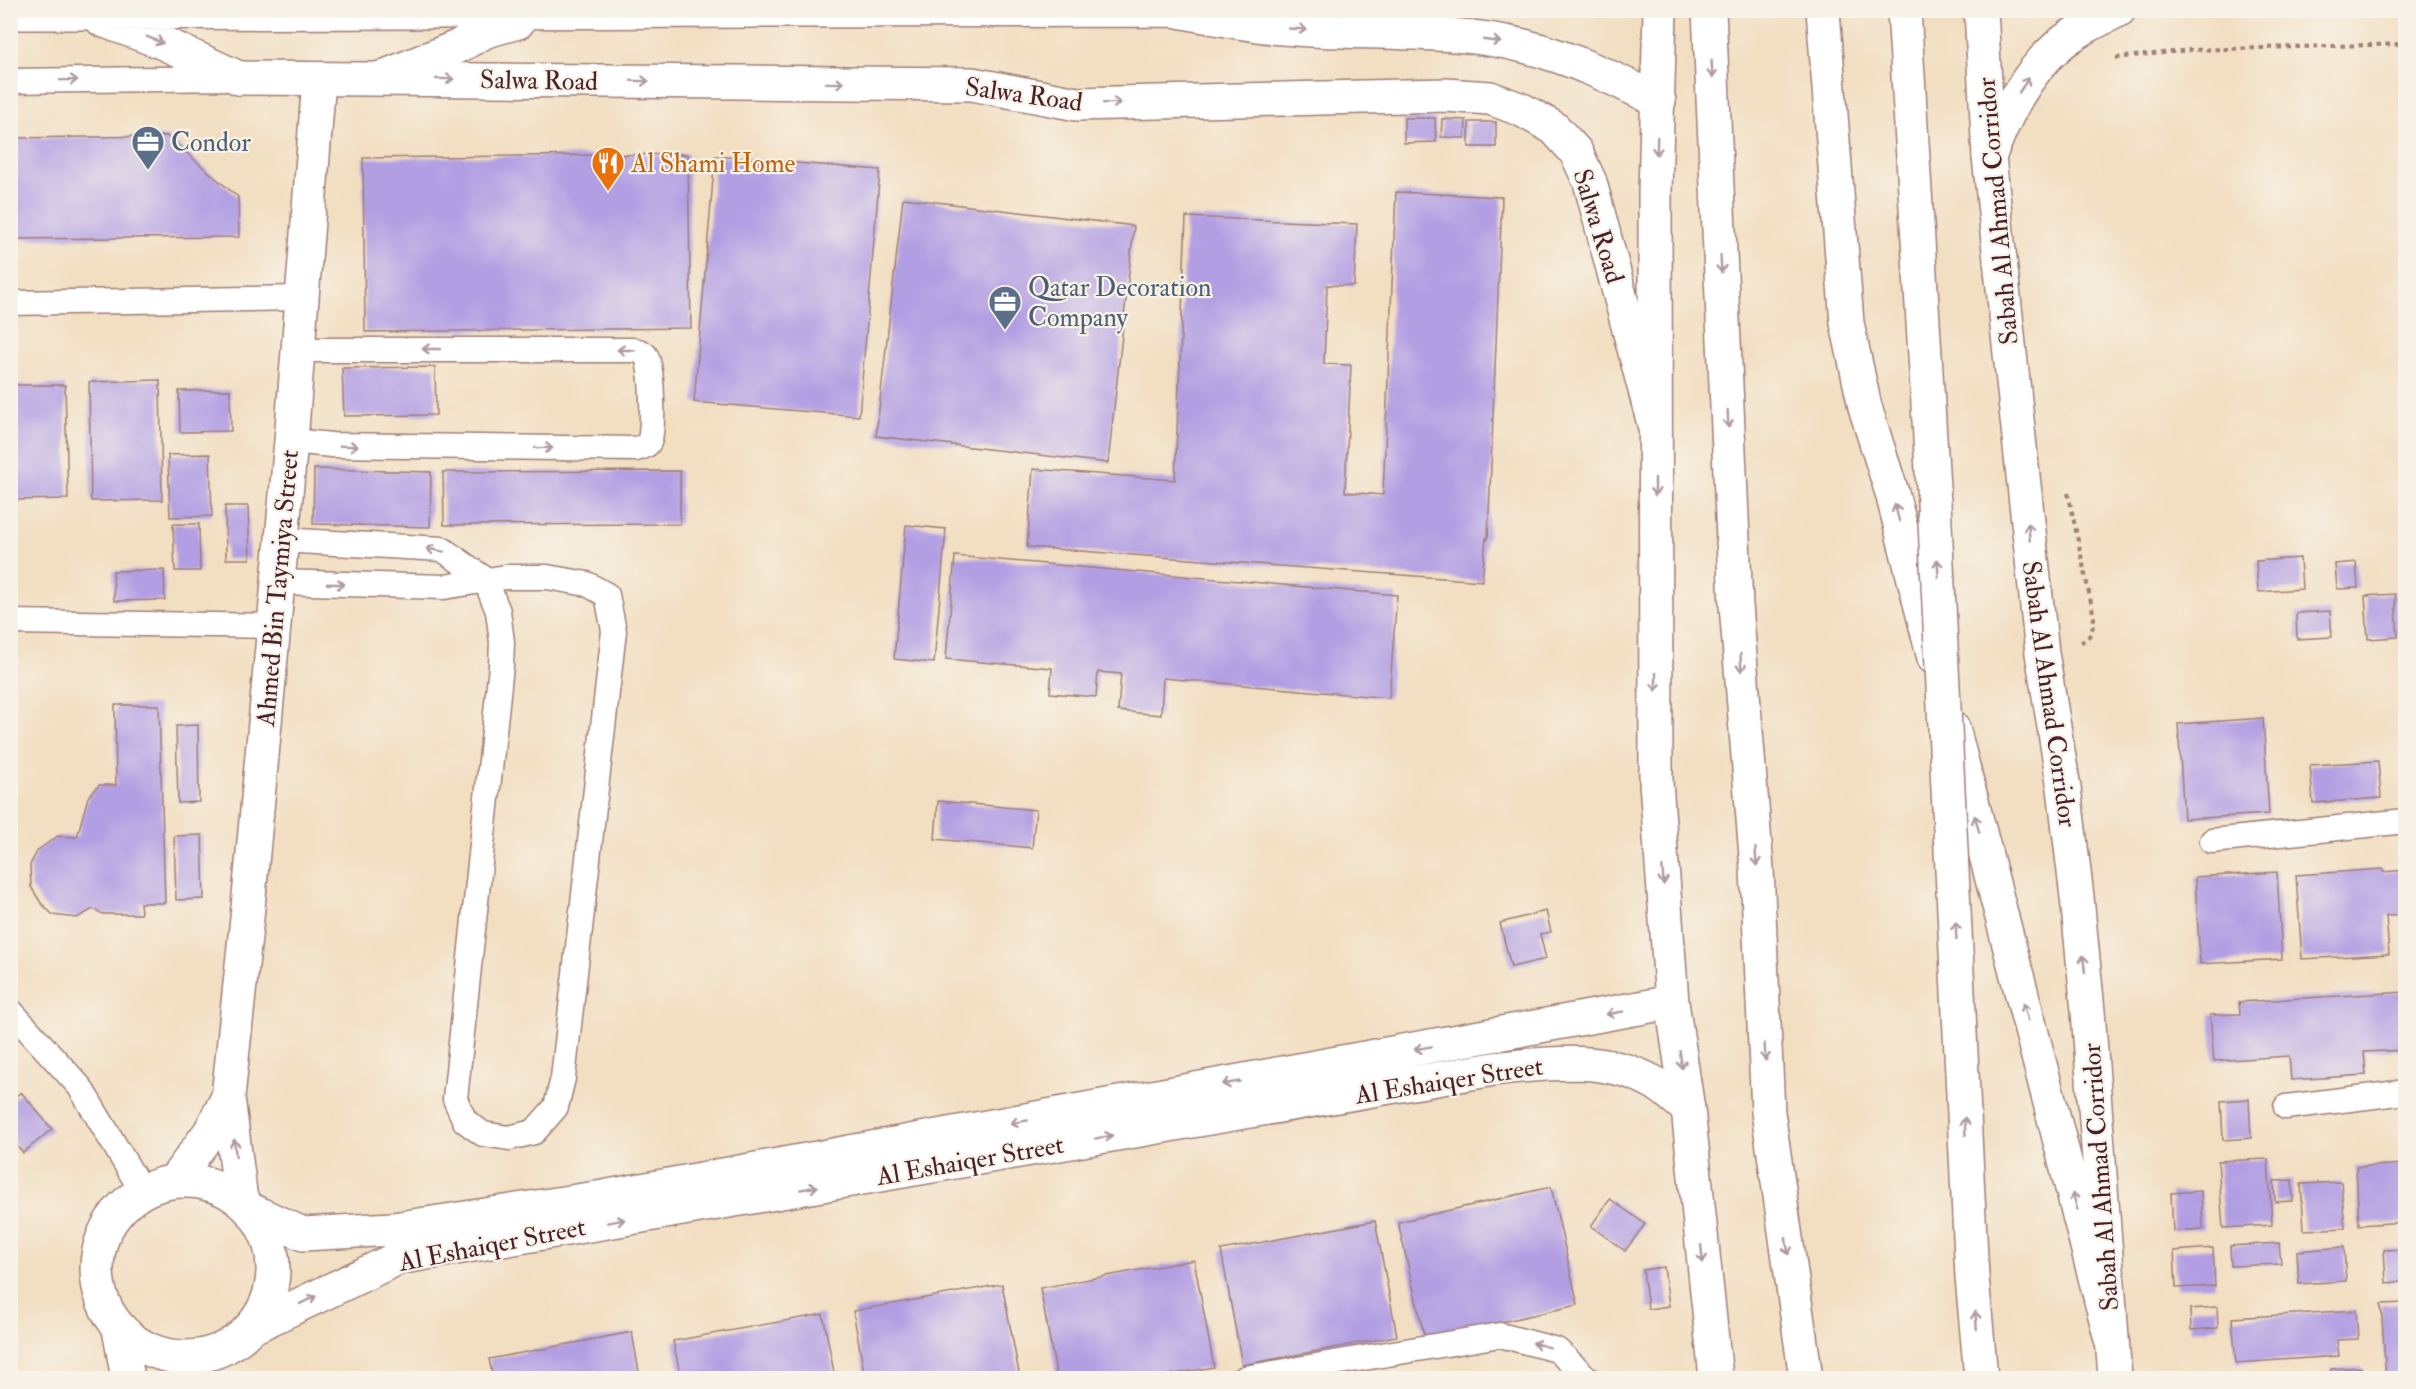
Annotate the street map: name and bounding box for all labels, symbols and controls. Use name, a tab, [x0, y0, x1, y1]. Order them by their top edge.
one-way arrow	[1287, 23, 1307, 35]
one-way arrow	[145, 35, 163, 46]
one-way arrow	[1482, 36, 1502, 47]
one-way arrow	[1706, 58, 1717, 78]
street label: Salwa Road	[480, 64, 598, 98]
street label: Salwa Road	[963, 71, 1085, 119]
one-way arrow	[434, 73, 454, 85]
one-way arrow	[58, 74, 78, 86]
one-way arrow	[629, 75, 649, 87]
street label: Sabah Al Ahmad Corridor	[1970, 76, 2026, 346]
one-way arrow	[824, 77, 844, 89]
one-way arrow	[2018, 78, 2030, 94]
one-way arrow	[1102, 97, 1122, 109]
office icon: Condor	[130, 124, 166, 171]
place label: Condor	[171, 127, 251, 159]
one-way arrow	[1652, 135, 1663, 155]
restaurant icon: Al Shami Home	[590, 145, 626, 192]
place label: Al Shami Home	[630, 148, 796, 180]
street label: Salwa Road	[1565, 165, 1631, 288]
one-way arrow	[1716, 253, 1727, 273]
place label: Qatar Decoration Company	[1028, 272, 1211, 335]
office icon: Qatar Decoration Company	[987, 284, 1023, 331]
one-way arrow	[422, 343, 442, 355]
one-way arrow	[617, 345, 637, 356]
one-way arrow	[1723, 408, 1734, 428]
one-way arrow	[339, 440, 359, 452]
one-way arrow	[534, 442, 554, 454]
street label: Ahmed Bin Taymiya Street	[250, 448, 306, 729]
one-way arrow	[1649, 476, 1661, 496]
one-way arrow	[1890, 504, 1902, 523]
one-way arrow	[2023, 523, 2034, 543]
one-way arrow	[426, 544, 445, 555]
one-way arrow	[1932, 559, 1943, 579]
street label: Sabah Al Ahmad Corridor	[2014, 559, 2084, 830]
one-way arrow	[326, 578, 346, 589]
one-way arrow	[1736, 653, 1747, 672]
one-way arrow	[1650, 671, 1662, 691]
one-way arrow	[1971, 815, 1983, 834]
one-way arrow	[1750, 847, 1761, 867]
one-way arrow	[1658, 866, 1669, 886]
one-way arrow	[1950, 921, 1961, 941]
one-way arrow	[2078, 955, 2089, 975]
one-way arrow	[2020, 1003, 2032, 1022]
one-way arrow	[1606, 1008, 1625, 1019]
one-way arrow	[1760, 1042, 1771, 1062]
street label: Sabah Al Ahmad Corridor	[2076, 1042, 2126, 1312]
one-way arrow	[1414, 1043, 1433, 1054]
street label: Al Eshaiqer Street	[1352, 1050, 1545, 1112]
one-way arrow	[1675, 1050, 1686, 1070]
one-way arrow	[1222, 1078, 1242, 1089]
one-way arrow	[1009, 1116, 1029, 1127]
one-way arrow	[1959, 1116, 1970, 1136]
street label: Al Eshaiqer Street	[873, 1129, 1066, 1193]
one-way arrow	[1094, 1131, 1114, 1142]
one-way arrow	[229, 1139, 240, 1159]
one-way arrow	[798, 1182, 818, 1193]
one-way arrow	[2069, 1192, 2081, 1211]
street label: Al Eshaiqer Street	[395, 1211, 588, 1279]
one-way arrow	[606, 1215, 626, 1226]
one-way arrow	[1782, 1235, 1793, 1255]
one-way arrow	[1697, 1244, 1708, 1264]
one-way arrow	[298, 1293, 316, 1305]
one-way arrow	[1970, 1311, 1981, 1331]
one-way arrow	[1531, 1339, 1550, 1351]

